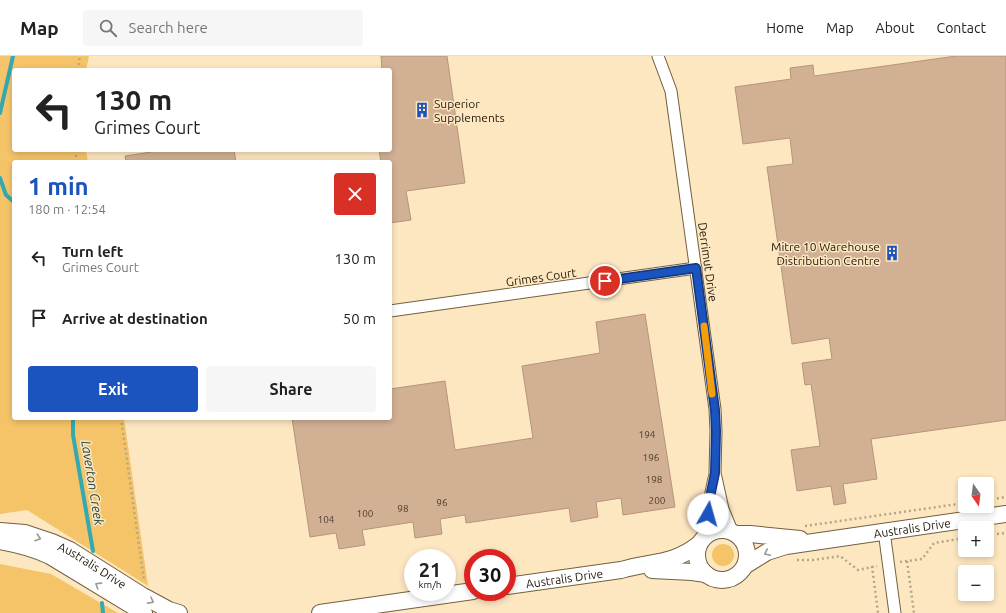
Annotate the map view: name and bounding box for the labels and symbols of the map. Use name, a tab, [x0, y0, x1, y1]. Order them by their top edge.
place label: Superior Supplements	[434, 97, 505, 124]
building icon: Superior Supplements	[413, 101, 431, 119]
street label: Derrimut Drive	[696, 221, 720, 303]
place label: Mitre 10 Warehouse Distribution Centre	[771, 240, 880, 267]
building icon: Mitre 10 Warehouse Distribution Centre	[883, 244, 901, 262]
pin	[588, 264, 622, 298]
street label: Grimes Court	[505, 266, 577, 288]
house number: 194	[639, 429, 656, 440]
water label: Laverton Creek	[79, 440, 107, 527]
house number: 196	[643, 452, 660, 463]
house number: 198	[646, 474, 663, 485]
north arrow	[958, 477, 994, 513]
position arrow	[687, 493, 729, 535]
house number: 200	[649, 495, 666, 506]
house number: 96	[436, 497, 448, 508]
house number: 98	[397, 503, 409, 514]
house number: 100	[357, 508, 374, 519]
house number: 104	[318, 514, 335, 525]
street label: Australis Drive	[873, 516, 951, 540]
one-way arrow	[35, 533, 42, 542]
street label: Australis Drive	[56, 539, 129, 591]
one-way arrow	[763, 548, 771, 556]
speed limit sign: 30	[464, 549, 516, 601]
street label: Australis Drive	[525, 566, 604, 590]
one-way arrow	[95, 583, 102, 590]
one-way arrow	[147, 596, 154, 604]

